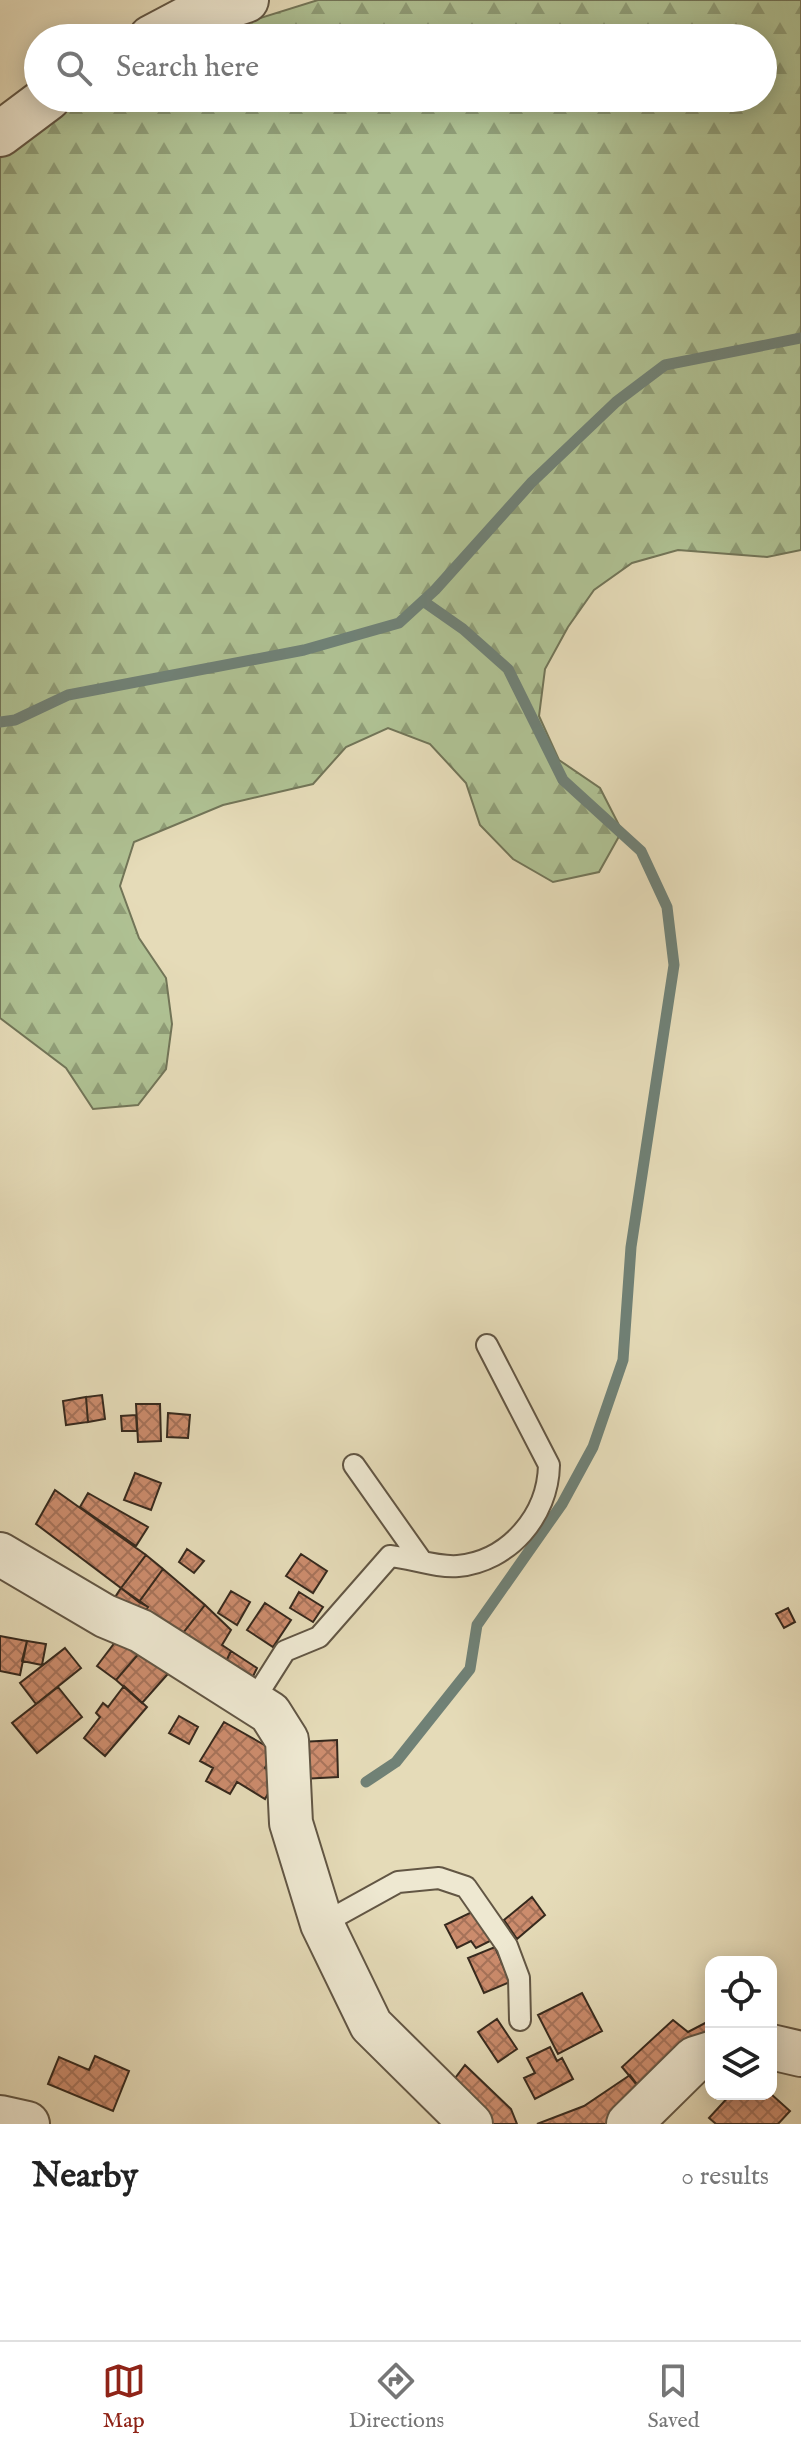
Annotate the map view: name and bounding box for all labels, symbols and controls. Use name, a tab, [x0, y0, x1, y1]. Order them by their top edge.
search box	[24, 24, 777, 112]
icon: search	[52, 46, 96, 90]
text: Search here	[116, 49, 259, 87]
map controls	[705, 1956, 777, 2100]
button: locate	[705, 1956, 777, 2028]
button: layers	[705, 2028, 777, 2100]
text: Nearby	[32, 2155, 138, 2198]
text: 0 results	[681, 2160, 769, 2193]
tab: Map	[102, 2359, 146, 2435]
tab: Directions	[349, 2359, 444, 2435]
tab: Saved	[647, 2359, 699, 2435]

